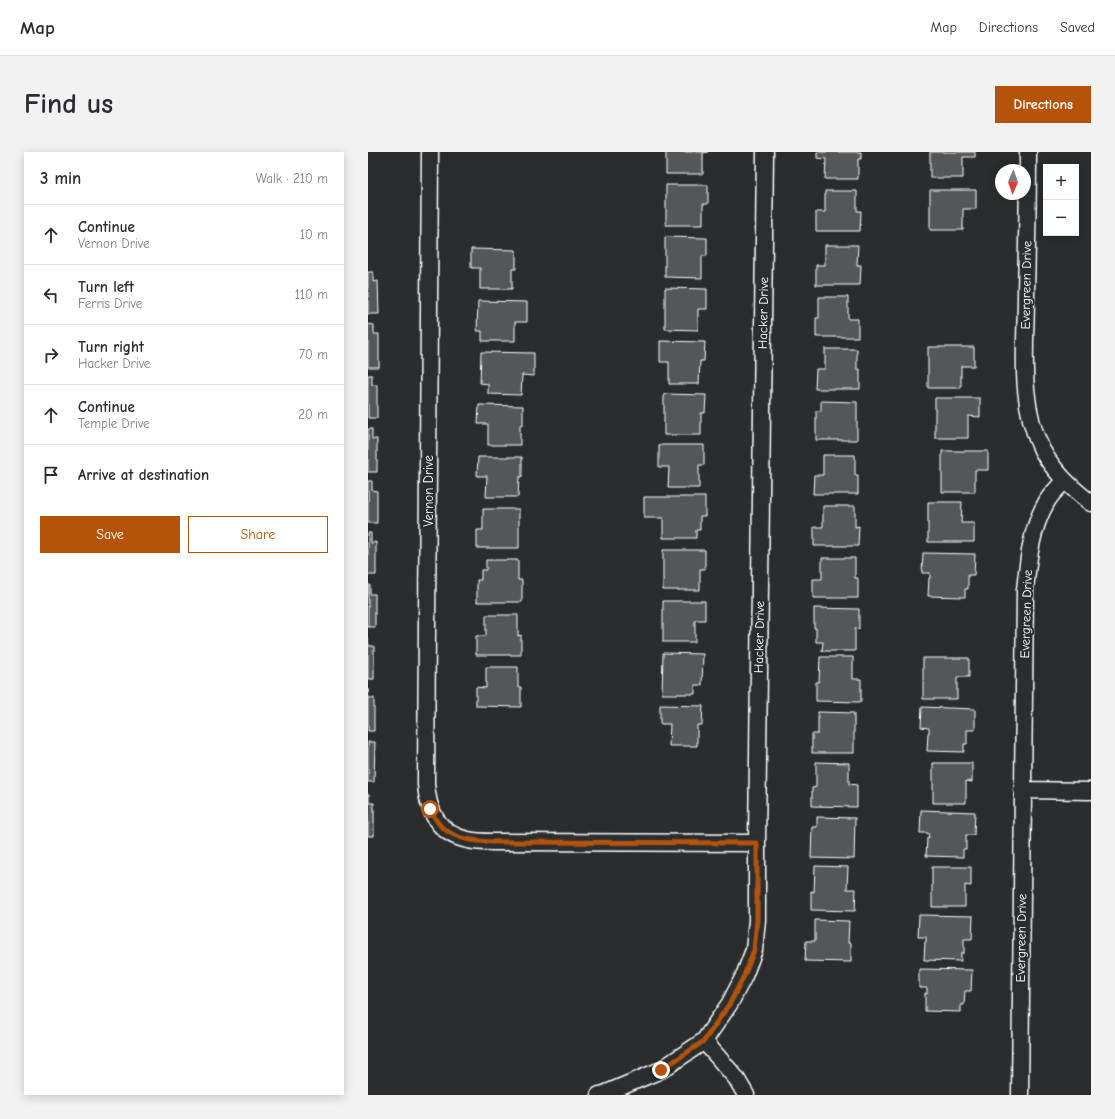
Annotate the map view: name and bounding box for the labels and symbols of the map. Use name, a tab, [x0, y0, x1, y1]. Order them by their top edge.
north arrow	[995, 164, 1031, 200]
street label: Evergreen Drive	[1018, 240, 1034, 329]
street label: Hacker Drive	[755, 276, 771, 349]
street label: Vernon Drive	[421, 455, 436, 527]
street label: Evergreen Drive	[1017, 569, 1035, 659]
street label: Hacker Drive	[751, 600, 767, 673]
route start	[421, 800, 439, 818]
street label: Evergreen Drive	[1013, 893, 1029, 982]
route end	[652, 1061, 670, 1079]

